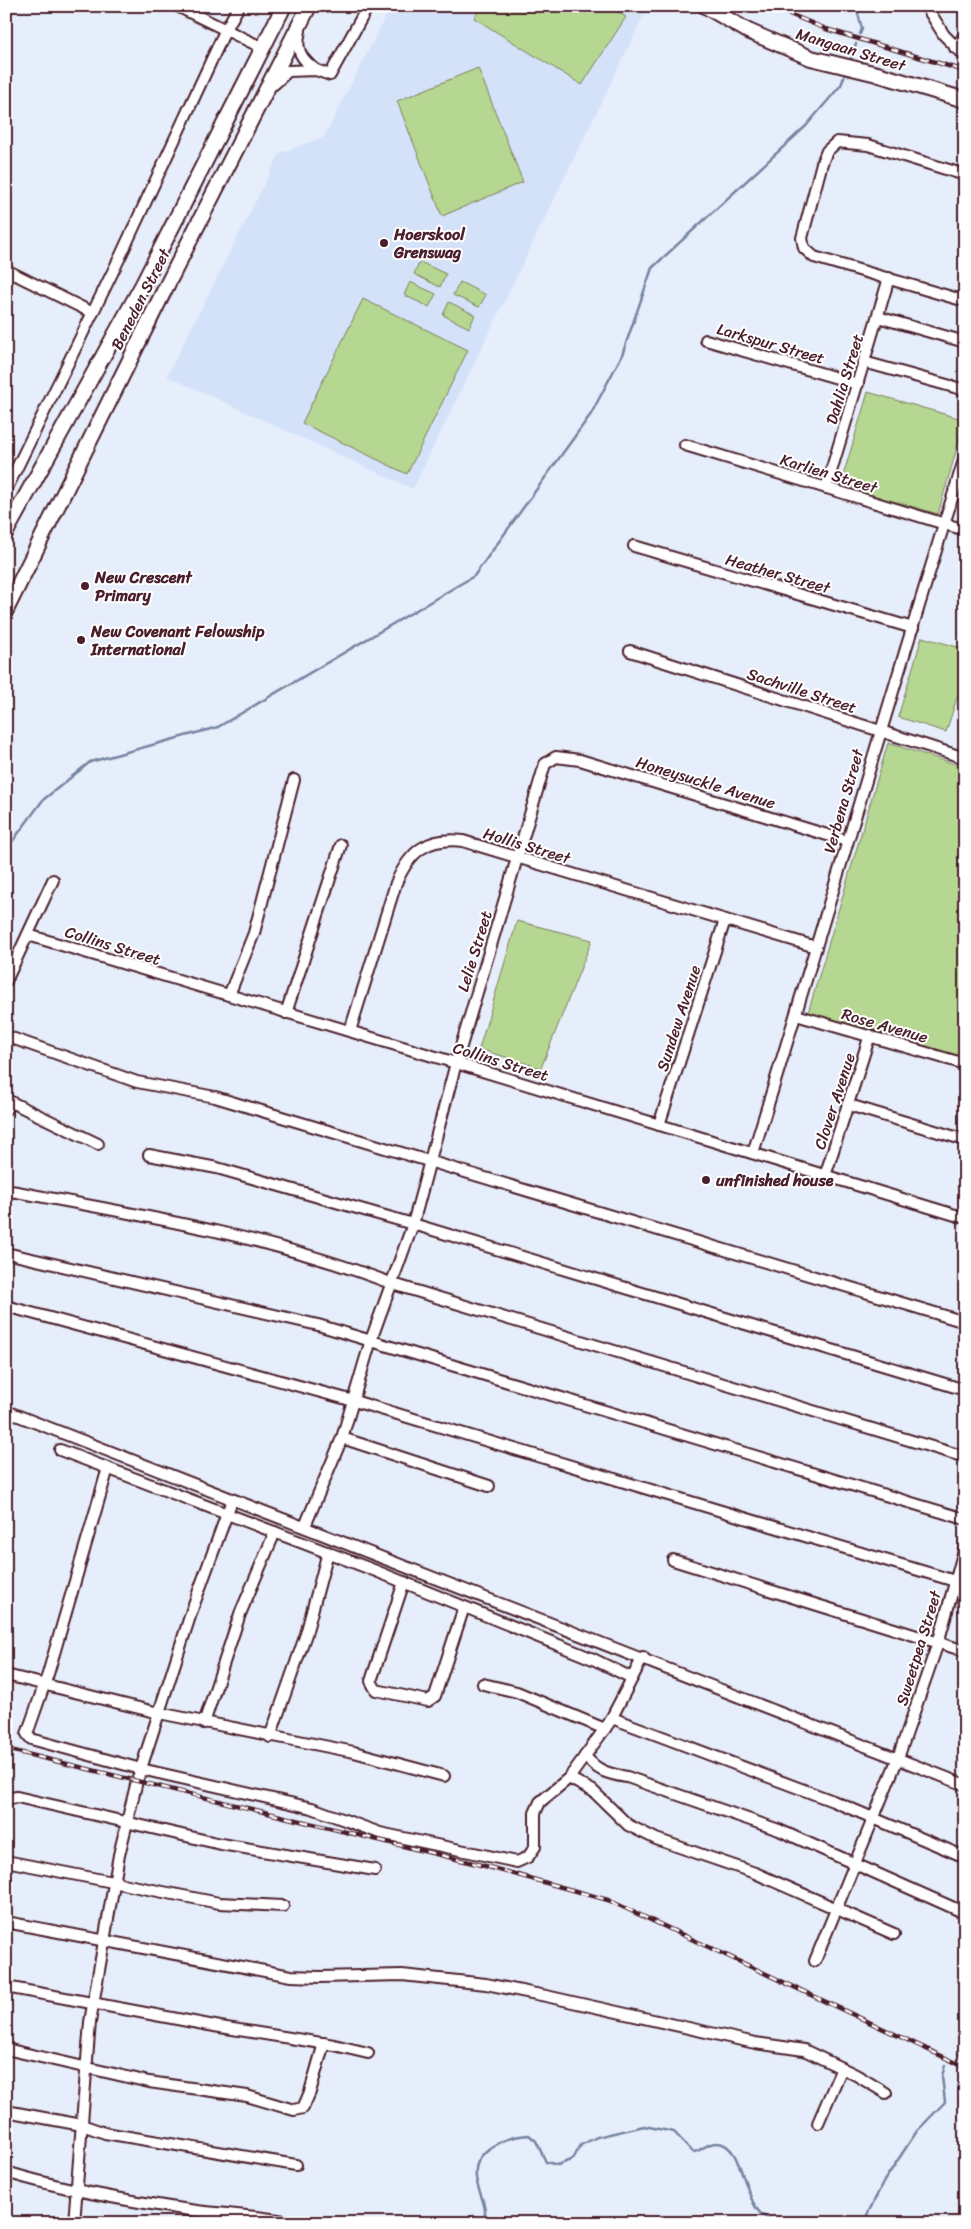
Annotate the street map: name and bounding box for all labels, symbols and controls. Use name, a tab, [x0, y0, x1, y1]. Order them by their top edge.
street label: Mangaan Street	[792, 19, 910, 80]
place label: Hoerskool Grenswag	[393, 220, 466, 267]
marker: Hoerskool Grenswag	[378, 237, 390, 249]
street label: Beneden Street	[102, 243, 179, 355]
street label: Larkspur Street	[714, 314, 828, 373]
street label: Dahlia Street	[817, 330, 872, 428]
street label: Karlien Street	[777, 445, 882, 502]
street label: Heather Street	[722, 545, 834, 602]
place label: New Crescent Primary	[94, 563, 193, 610]
marker: New Crescent Primary	[79, 580, 91, 592]
place label: New Covenant Felowship International	[90, 617, 265, 664]
marker: New Covenant Felowship International	[75, 634, 87, 646]
street label: Sachville Street	[743, 659, 860, 722]
street label: Verbena Street	[815, 745, 872, 857]
street label: Honeysuckle Avenue	[632, 747, 779, 818]
street label: Hollis Street	[480, 818, 575, 873]
street label: Lelie Street	[448, 907, 501, 995]
street label: Collins Street	[61, 917, 164, 974]
street label: Sundew Avenue	[648, 961, 709, 1075]
street label: Rose Avenue	[838, 999, 932, 1052]
street label: Collins Street	[449, 1033, 552, 1090]
street label: Clover Avenue	[805, 1049, 864, 1153]
place label: unfinished house	[716, 1166, 834, 1195]
marker: unfinished house	[700, 1174, 712, 1186]
street label: Sweetpea Street	[887, 1587, 950, 1709]

